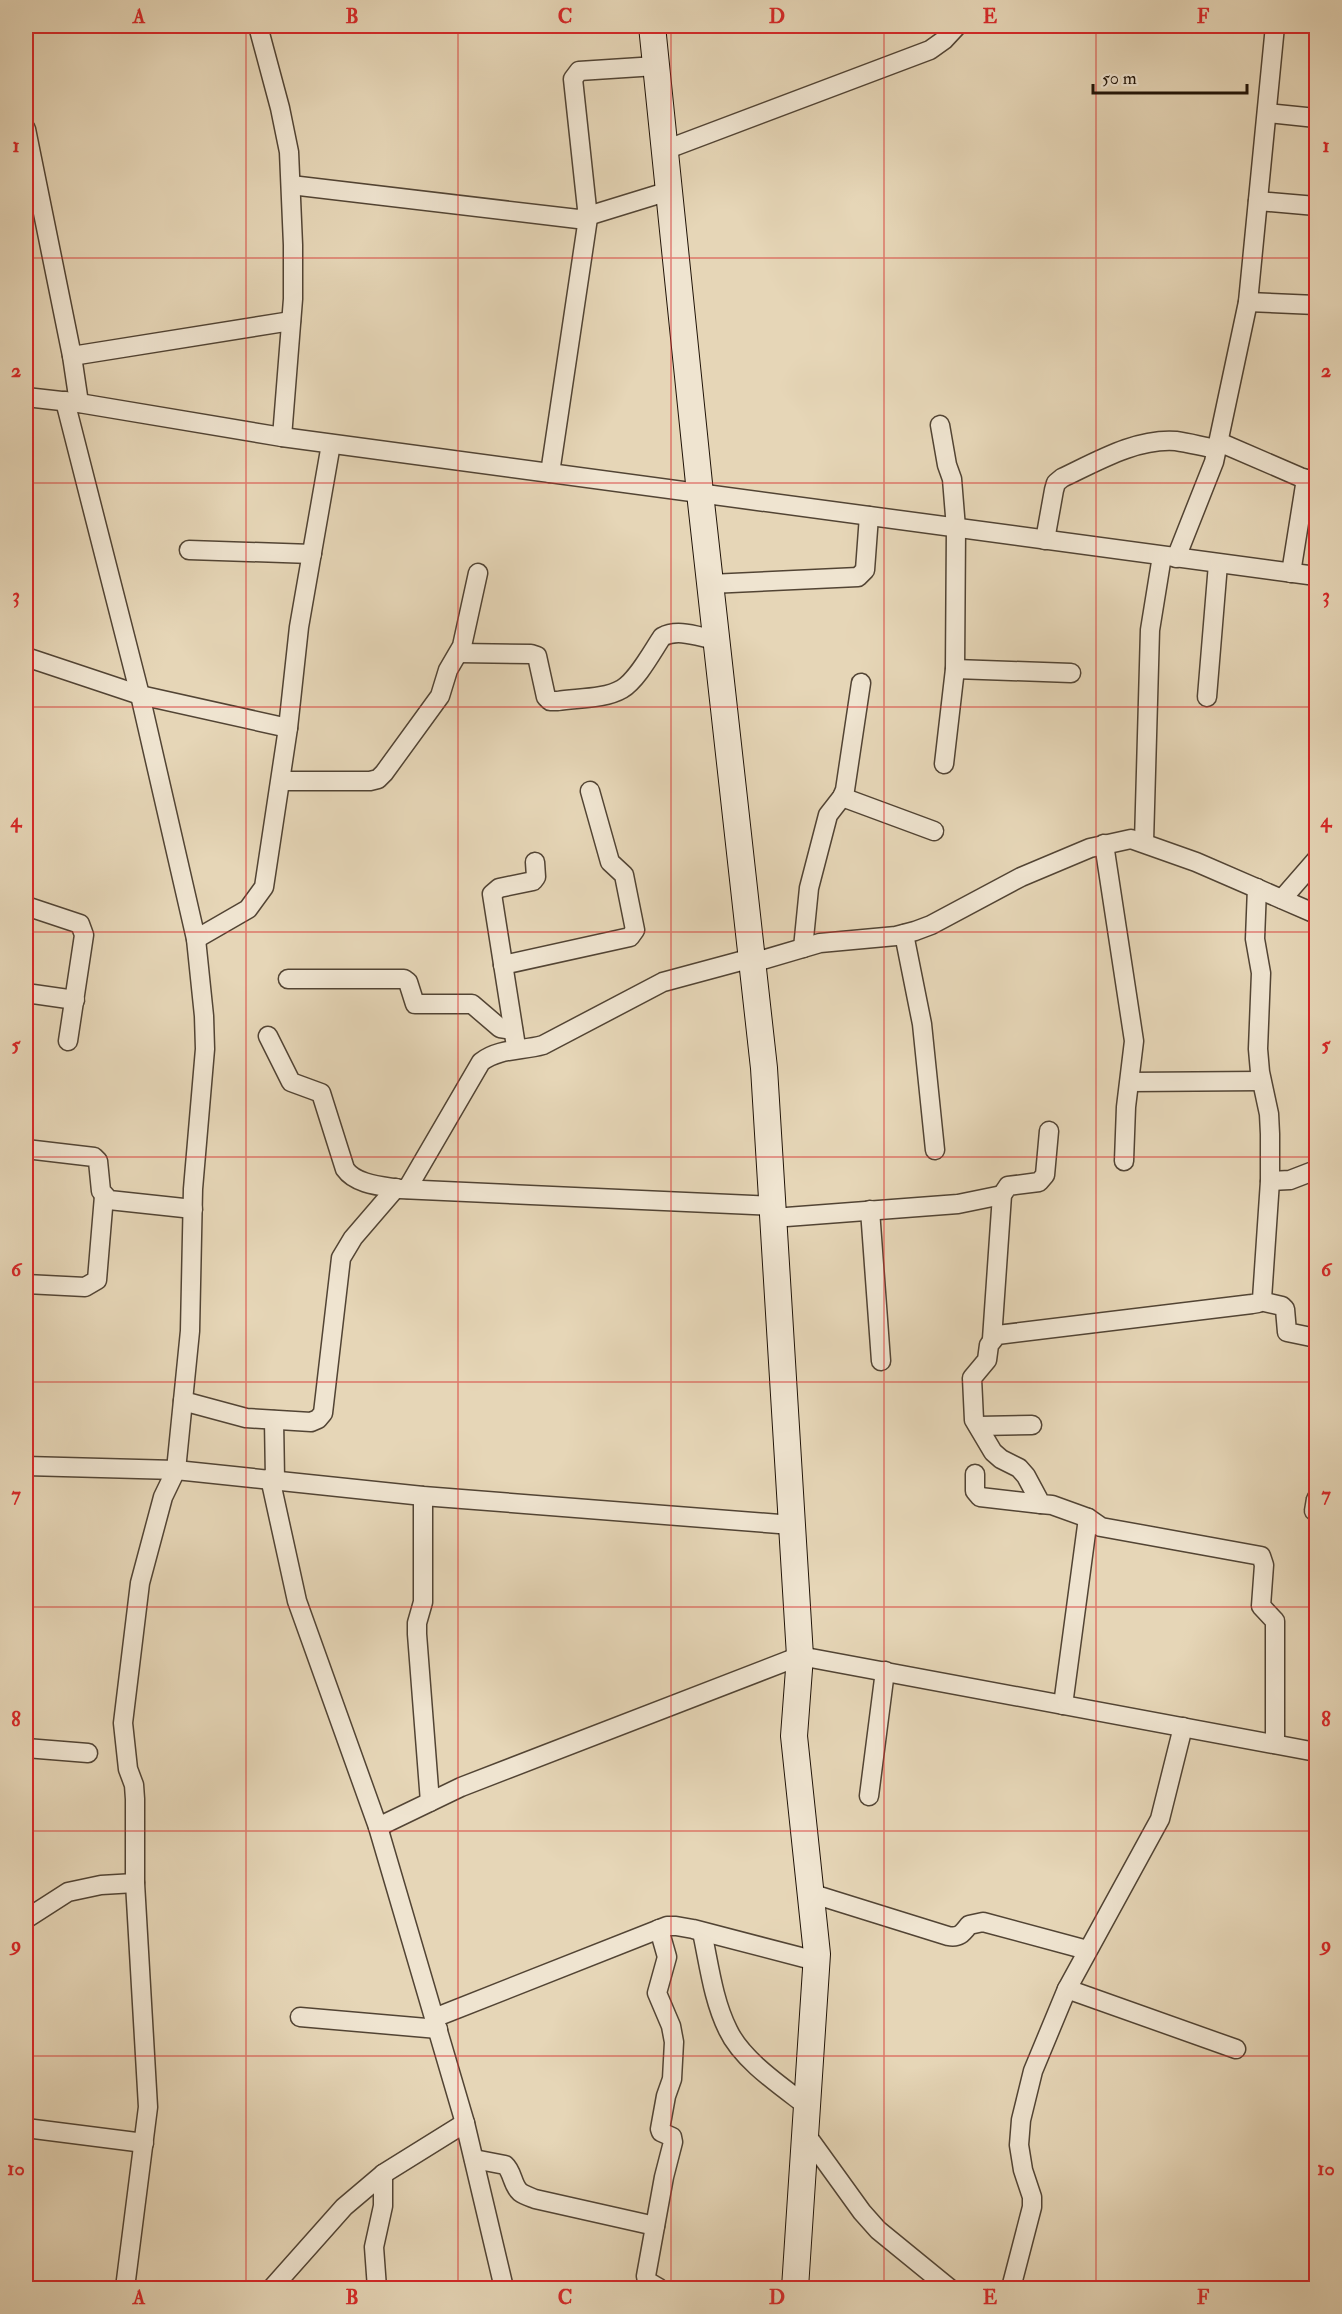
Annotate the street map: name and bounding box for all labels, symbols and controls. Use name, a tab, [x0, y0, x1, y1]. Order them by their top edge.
text: A	[132, 4, 146, 29]
text: B	[345, 4, 359, 29]
text: C	[558, 4, 572, 29]
text: D	[769, 4, 785, 29]
text: E	[983, 4, 998, 29]
text: F	[1197, 4, 1210, 29]
scale bar	[1093, 57, 1248, 95]
text: 50 m	[1102, 67, 1137, 90]
text: 1	[12, 133, 20, 158]
text: 1	[1322, 133, 1330, 158]
text: 2	[11, 358, 21, 383]
text: 2	[1321, 358, 1331, 383]
text: 3	[12, 583, 20, 608]
text: 3	[1322, 583, 1330, 608]
text: 4	[10, 808, 23, 833]
text: 4	[1320, 808, 1333, 833]
text: 5	[12, 1032, 22, 1057]
text: 5	[1322, 1032, 1332, 1057]
text: 6	[11, 1257, 23, 1282]
text: 6	[1321, 1257, 1333, 1282]
text: 7	[11, 1482, 21, 1507]
text: 7	[1321, 1482, 1331, 1507]
text: 8	[11, 1707, 21, 1732]
text: 8	[1321, 1707, 1331, 1732]
text: 9	[9, 1932, 21, 1957]
text: 9	[1319, 1932, 1331, 1957]
text: 10	[7, 2156, 25, 2181]
text: 10	[1317, 2156, 1335, 2181]
text: A	[132, 2285, 146, 2310]
text: B	[345, 2285, 359, 2310]
text: C	[558, 2285, 572, 2310]
text: D	[769, 2285, 785, 2310]
text: E	[983, 2285, 998, 2310]
text: F	[1197, 2285, 1210, 2310]

